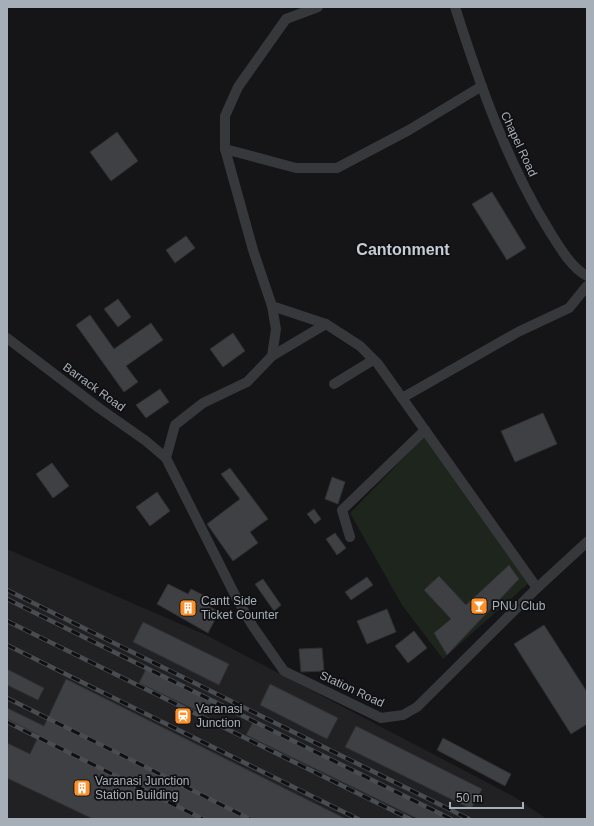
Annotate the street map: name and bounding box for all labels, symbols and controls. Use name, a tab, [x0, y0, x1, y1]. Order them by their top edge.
street label: Chapel Road	[498, 109, 540, 179]
district label: Cantonment	[356, 241, 450, 258]
street label: Barrack Road	[60, 360, 128, 414]
place label: Cantt Side Ticket Counter	[201, 594, 279, 622]
bar icon: PNU Club	[469, 596, 489, 616]
building icon: Cantt Side Ticket Counter	[178, 598, 198, 618]
place label: PNU Club	[492, 599, 546, 613]
street label: Station Road	[318, 668, 386, 710]
place label: Varanasi Junction	[196, 702, 242, 730]
station icon: Varanasi Junction	[173, 706, 193, 726]
place label: Varanasi Junction Station Building	[95, 774, 190, 802]
building icon: Varanasi Junction Station Building	[72, 778, 92, 798]
scale bar	[450, 784, 523, 810]
text: 50 m	[456, 791, 483, 805]

